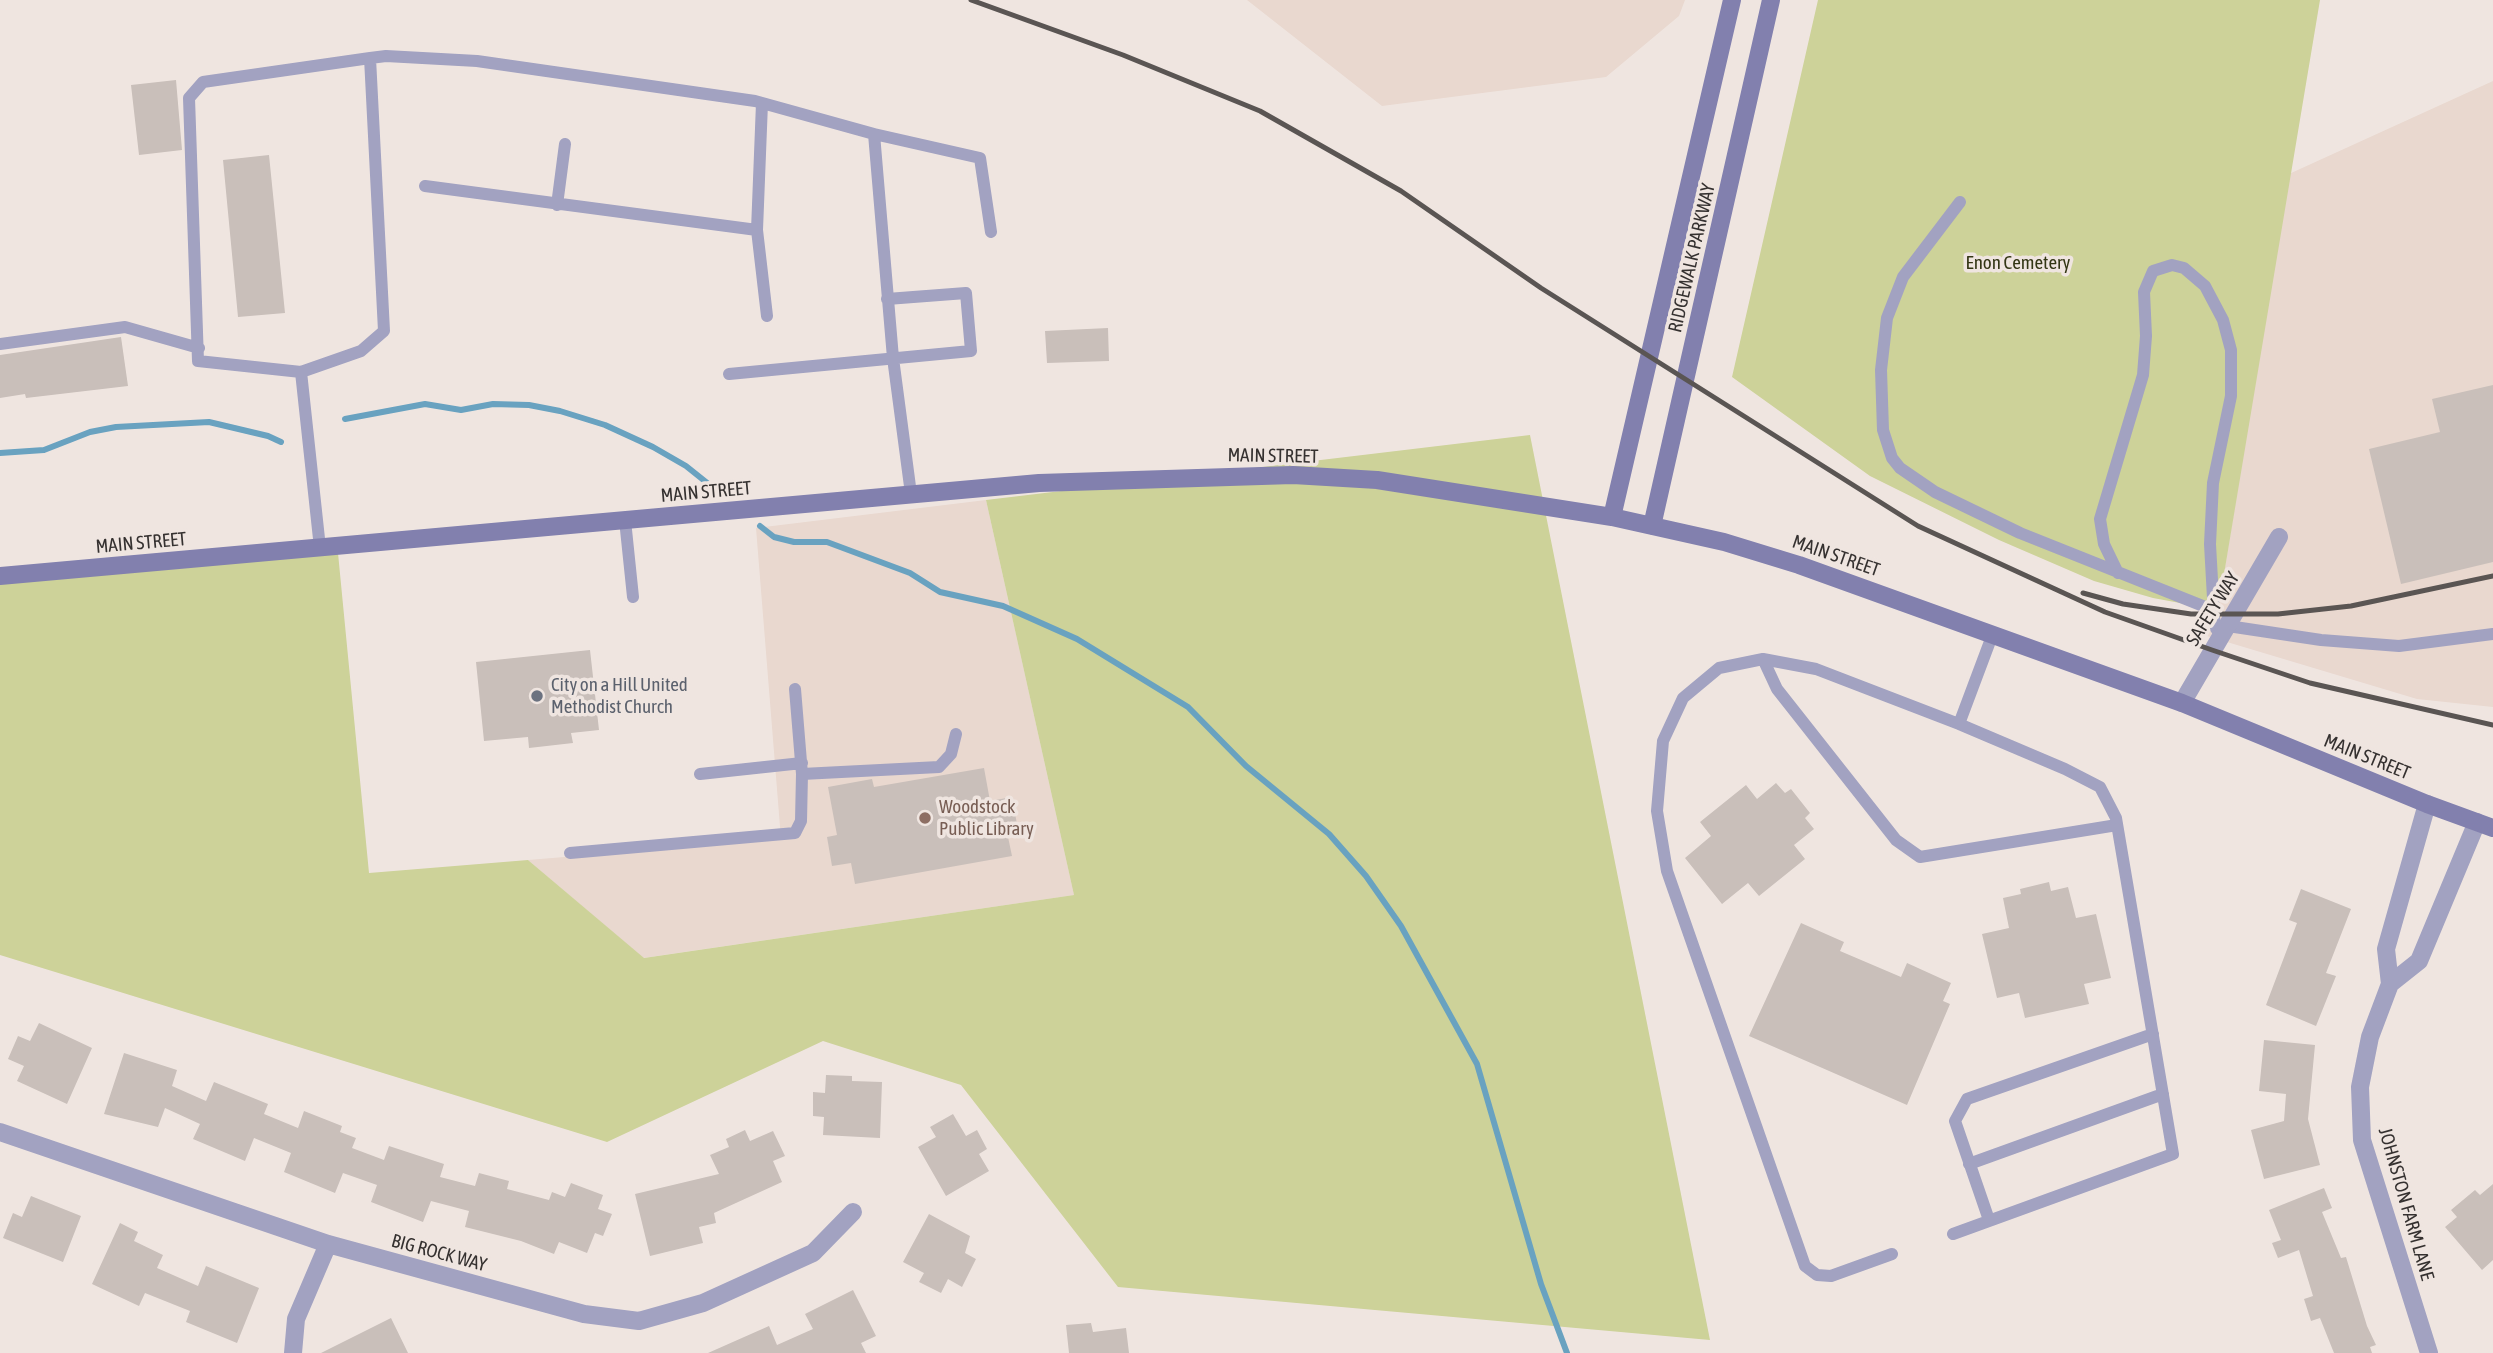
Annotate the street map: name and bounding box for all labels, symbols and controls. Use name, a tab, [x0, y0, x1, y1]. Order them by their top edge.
street label: RIDGEWALK PARKWAY	[1664, 181, 1720, 335]
park label: Enon Cemetery	[1966, 252, 2070, 274]
street label: MAIN STREET	[1227, 444, 1319, 468]
street label: MAIN STREET	[660, 477, 752, 507]
street label: MAIN STREET	[95, 528, 187, 558]
street label: MAIN STREET	[1789, 530, 1883, 582]
street label: SAFETY WAY	[2181, 568, 2245, 650]
place label: City on a Hill United Methodist Church	[551, 674, 688, 718]
marker: City on a Hill United Methodist Church	[529, 688, 545, 704]
street label: MAIN STREET	[2321, 729, 2413, 785]
place label: Woodstock Public Library	[939, 796, 1034, 840]
marker: Woodstock Public Library	[917, 810, 933, 826]
street label: JOHNSTON FARM LANE	[2373, 1125, 2439, 1283]
street label: BIG ROCK WAY	[389, 1229, 489, 1277]

